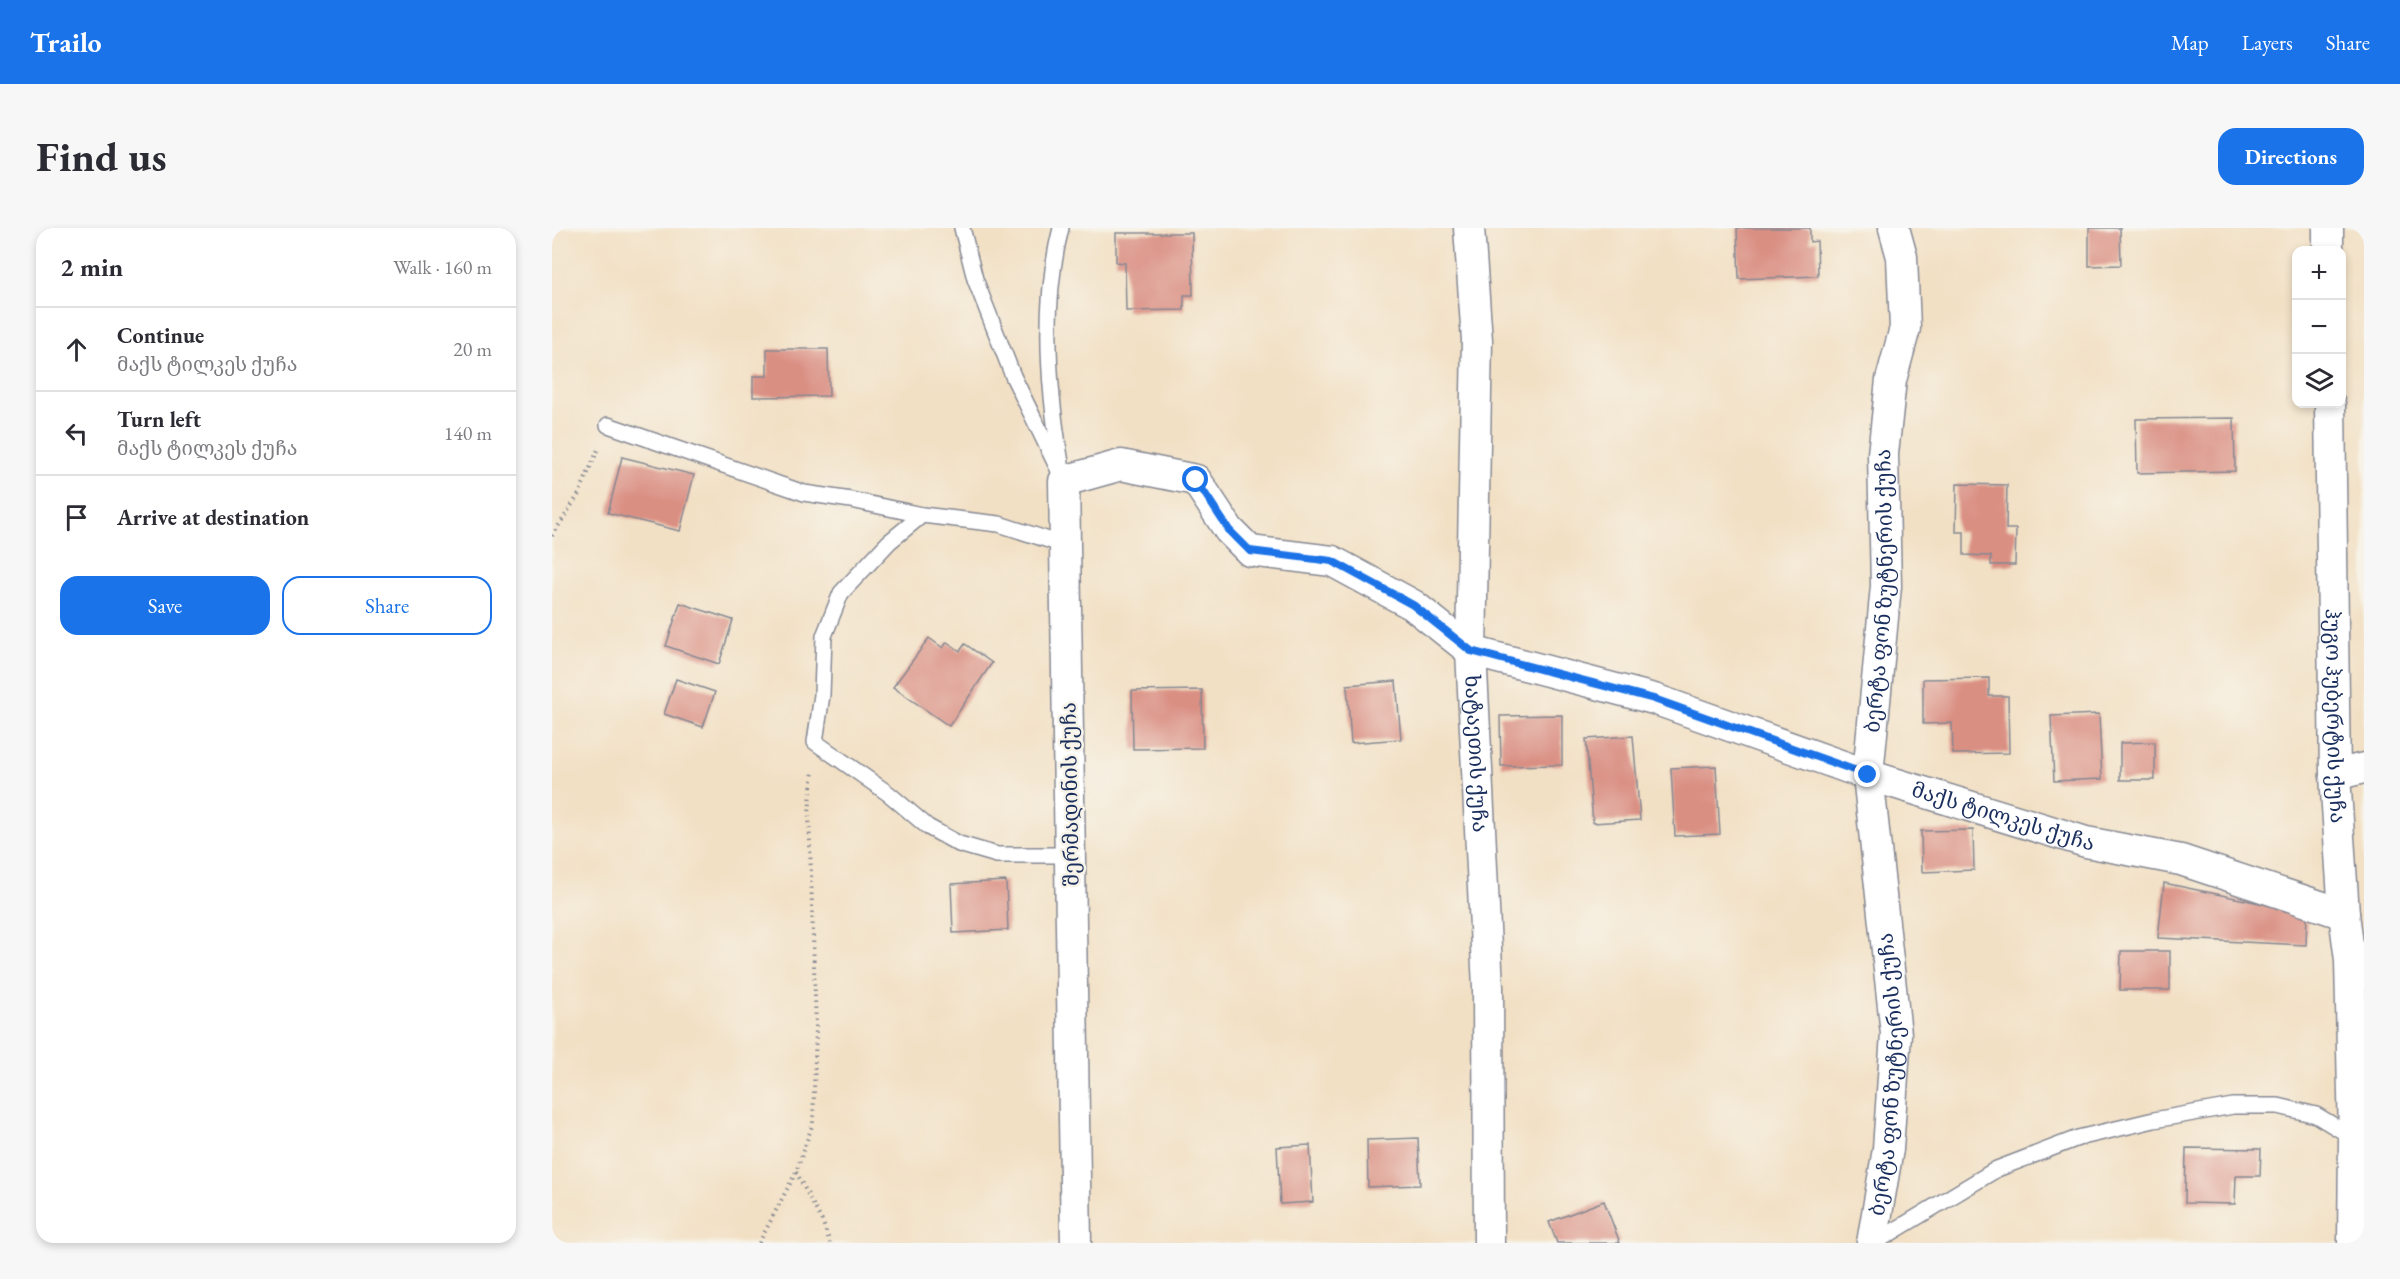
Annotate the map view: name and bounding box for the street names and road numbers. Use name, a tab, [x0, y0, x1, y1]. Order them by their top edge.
street label: ბერტა ფონ ზუტნერის ქუჩა	[1858, 449, 1899, 734]
street label: ჰუგო ჰუბერტის ქუჩა	[2320, 608, 2352, 824]
street label: ხატაეთის ქუჩა	[1459, 674, 1494, 833]
street label: შერმადინის ქუჩა	[1054, 702, 1085, 886]
street label: მაქს ტილკეს ქუჩა	[1909, 775, 2097, 856]
street label: ბერტა ფონ ზუტნერის ქუჩა	[1863, 932, 1909, 1218]

